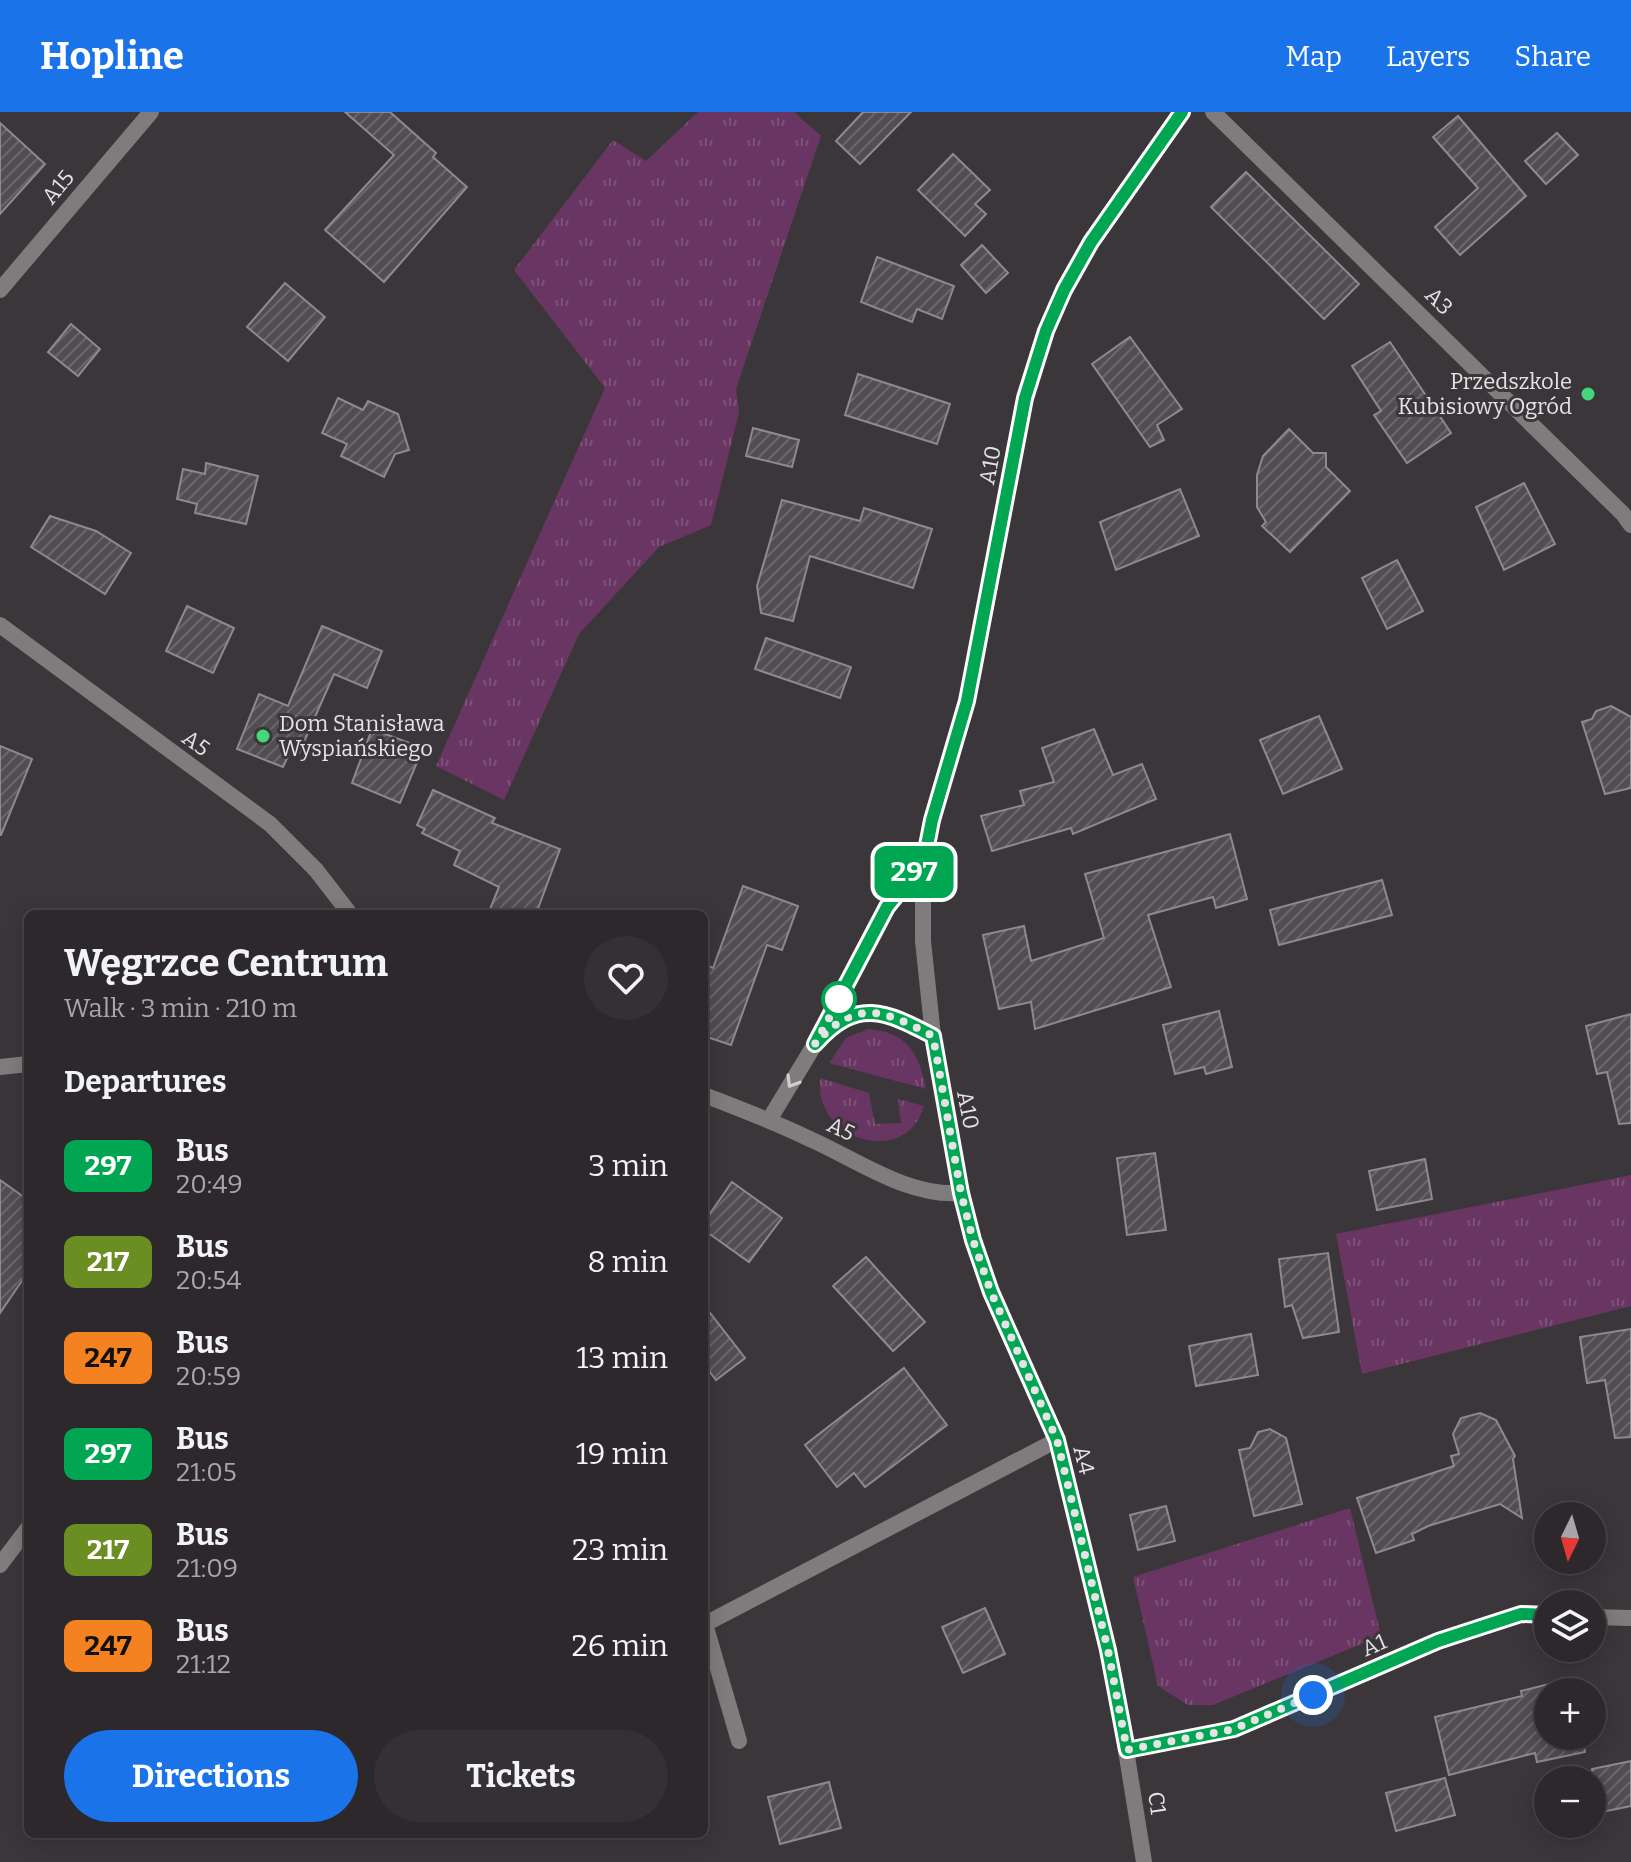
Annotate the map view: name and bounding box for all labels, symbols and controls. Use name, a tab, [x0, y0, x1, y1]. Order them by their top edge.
text: Hopline	[40, 33, 184, 79]
text: Map	[1285, 40, 1342, 73]
text: Layers	[1386, 40, 1470, 73]
text: Share	[1514, 40, 1591, 73]
street label: A15	[36, 164, 80, 210]
street label: A3	[1420, 282, 1458, 320]
place label: Przedszkole Kubisiowy Ogród	[1398, 368, 1572, 420]
marker: Przedszkole Kubisiowy Ogród	[1579, 385, 1597, 403]
street label: A10	[973, 443, 1007, 487]
place label: Dom Stanisława Wyspiańskiego	[279, 710, 444, 762]
street label: A5	[177, 724, 215, 762]
marker: Dom Stanisława Wyspiańskiego	[254, 727, 272, 745]
line badge: 297	[868, 846, 960, 898]
text: 297	[891, 855, 937, 888]
button: heart	[584, 936, 668, 1020]
text: Węgrzce Centrum	[64, 940, 388, 986]
unlabelled marker	[822, 982, 856, 1016]
text: Walk · 3 min · 210 m	[64, 993, 297, 1024]
text: Departures	[64, 1064, 227, 1100]
one-way arrow	[786, 1073, 802, 1088]
street label: A10	[951, 1088, 985, 1132]
street label: A5	[823, 1111, 859, 1147]
text: Bus	[176, 1133, 229, 1169]
text: 3 min	[588, 1148, 668, 1184]
text: 297	[85, 1149, 131, 1182]
text: 20:49	[176, 1169, 243, 1200]
text: Bus	[176, 1229, 229, 1265]
text: 8 min	[587, 1244, 668, 1280]
text: 217	[87, 1245, 129, 1278]
text: 20:54	[176, 1265, 241, 1296]
text: Bus	[176, 1325, 229, 1361]
text: 13 min	[576, 1340, 668, 1376]
text: 247	[84, 1341, 132, 1374]
text: 20:59	[176, 1361, 241, 1392]
text: Bus	[176, 1421, 229, 1457]
text: 19 min	[576, 1436, 668, 1472]
text: 297	[85, 1437, 131, 1470]
street label: A4	[1067, 1443, 1101, 1477]
text: 21:05	[176, 1457, 237, 1488]
north arrow	[1534, 1502, 1606, 1574]
map controls	[1534, 1502, 1606, 1838]
text: Bus	[176, 1517, 229, 1553]
text: 23 min	[572, 1532, 668, 1568]
text: 217	[87, 1533, 129, 1566]
text: 21:09	[176, 1553, 238, 1584]
button: layers	[1534, 1590, 1606, 1662]
text: Bus	[176, 1613, 229, 1649]
text: 26 min	[572, 1628, 668, 1664]
street label: A1	[1357, 1628, 1391, 1662]
text: 247	[84, 1629, 132, 1662]
text: 21:12	[176, 1649, 231, 1680]
your location	[1293, 1675, 1333, 1715]
button: +	[1534, 1678, 1606, 1750]
button: Directions	[64, 1730, 358, 1822]
button: Tickets	[374, 1730, 668, 1822]
button: −	[1534, 1766, 1606, 1838]
street label: C1	[1142, 1790, 1172, 1816]

